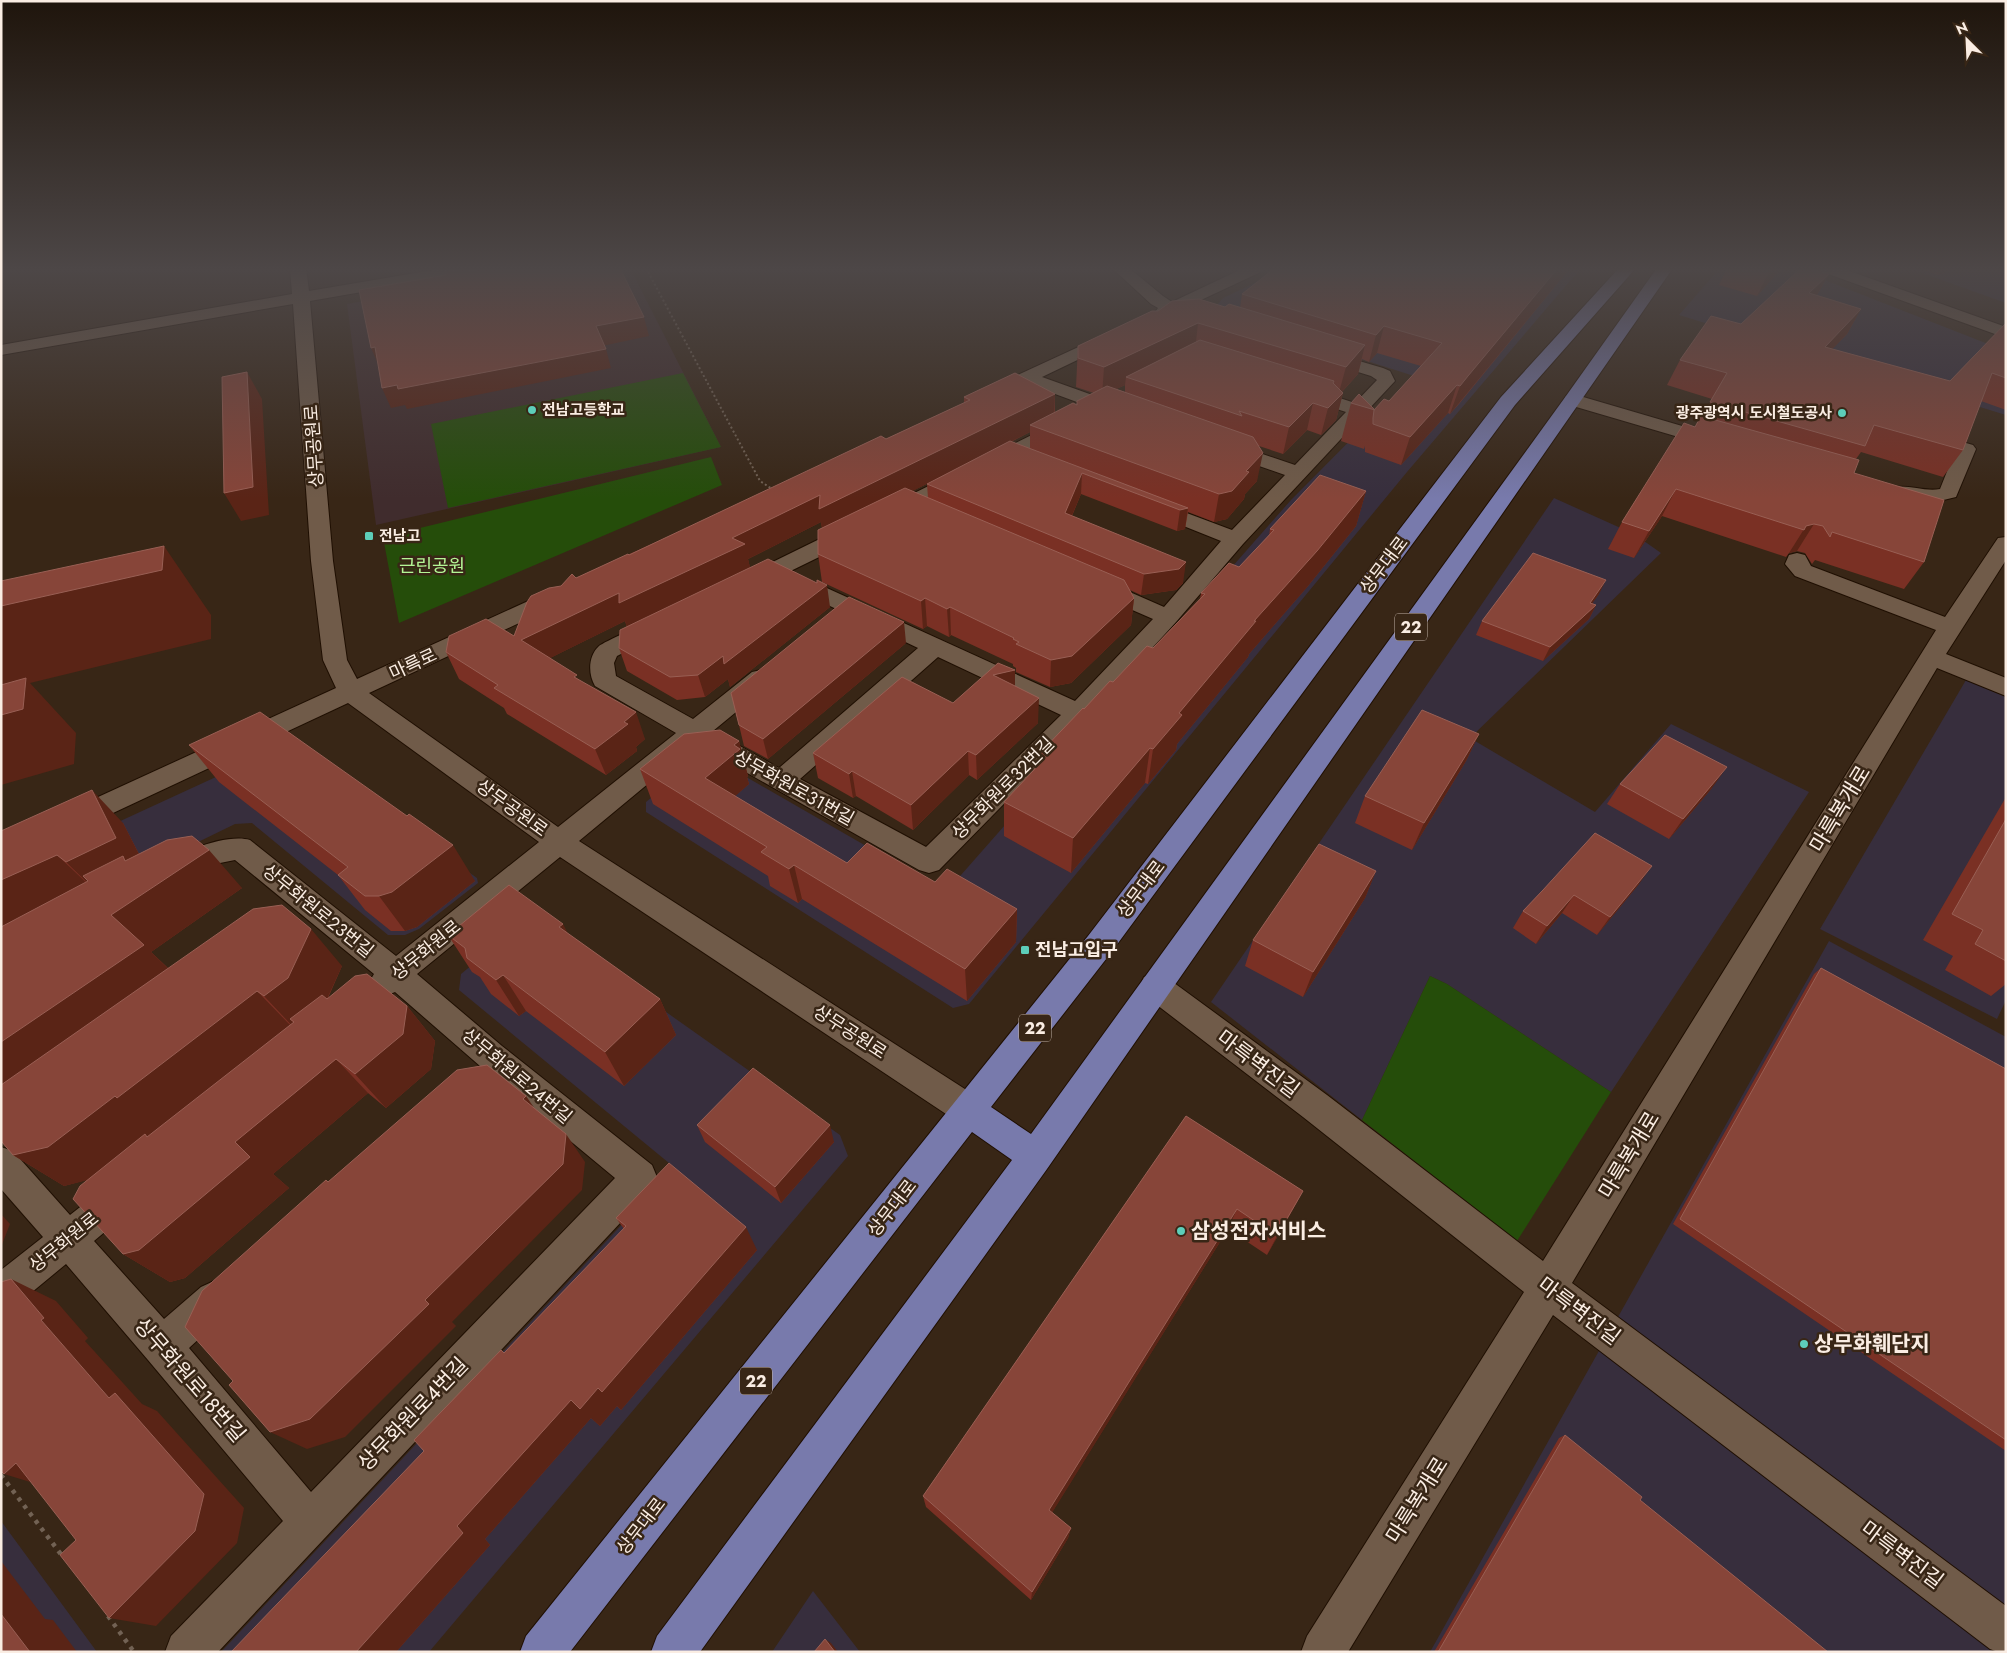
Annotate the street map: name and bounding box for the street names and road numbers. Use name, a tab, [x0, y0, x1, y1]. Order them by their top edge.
street label: 상무공원로	[298, 404, 330, 488]
street label: 상무대로	[1354, 531, 1414, 599]
road number: 22	[1395, 614, 1427, 640]
street label: 마륵로	[385, 642, 441, 686]
street label: 상무화원로32번길	[946, 731, 1060, 845]
street label: 상무화원로31번길	[729, 744, 859, 832]
street label: 마륵복개로	[1802, 760, 1878, 858]
street label: 상무공원로	[471, 773, 553, 843]
street label: 상무대로	[1111, 855, 1171, 923]
street label: 상무화원로23번길	[257, 858, 379, 964]
street label: 상무화원로	[386, 914, 466, 986]
street label: 상무공원로	[808, 999, 892, 1065]
road number: 22	[1019, 1014, 1051, 1042]
street label: 상무화원로24번길	[456, 1022, 578, 1130]
street label: 마륵벽진길	[1210, 1023, 1306, 1105]
street label: 마륵복개로	[1591, 1106, 1667, 1204]
street label: 상무대로	[861, 1174, 923, 1242]
street label: 상무화원로	[24, 1206, 104, 1278]
street label: 마륵벽진길	[1531, 1270, 1627, 1352]
street label: 상무화원로18번길	[127, 1311, 253, 1449]
street label: 상무화원로4번길	[351, 1351, 475, 1477]
road number: 22	[740, 1368, 772, 1394]
street label: 마륵복개로	[1379, 1451, 1455, 1549]
street label: 상무대로	[610, 1492, 672, 1560]
street label: 마륵벽진길	[1854, 1514, 1950, 1596]

